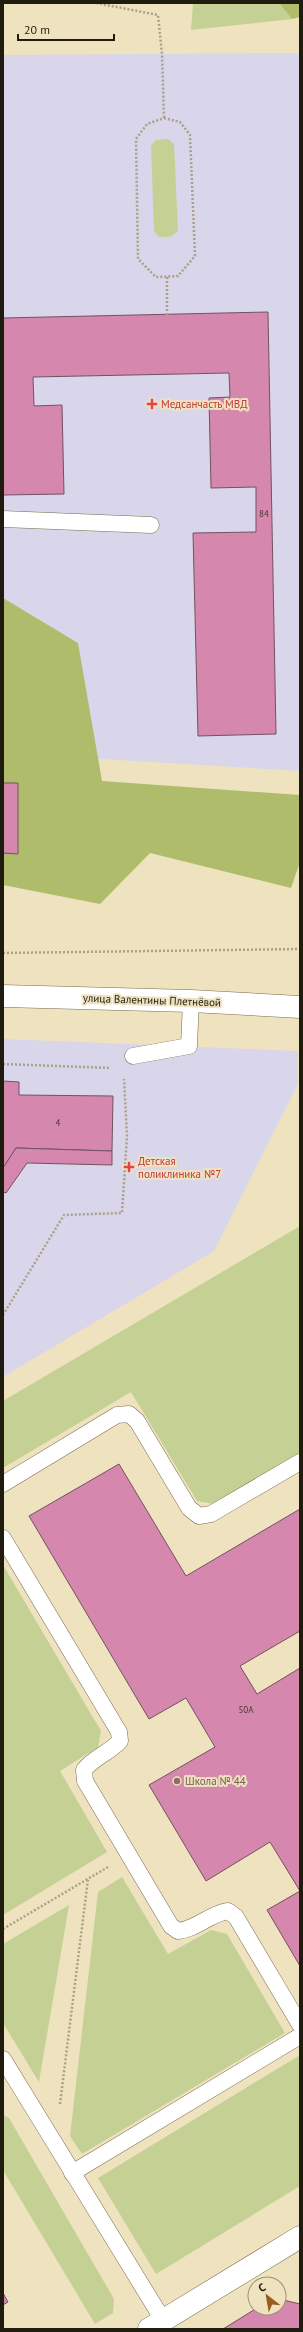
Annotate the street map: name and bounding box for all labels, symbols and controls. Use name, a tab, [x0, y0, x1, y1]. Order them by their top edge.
scale bar	[18, 16, 114, 42]
text: 20 m	[24, 22, 50, 37]
place label: Медсанчасть МВД	[161, 397, 248, 411]
marker: Медсанчасть МВД	[146, 398, 158, 410]
house number: 84	[259, 508, 269, 519]
street label: улица Валентины Плетнёвой	[83, 991, 221, 1009]
house number: 4	[56, 1117, 61, 1128]
place label: Детская поликлиника №7	[138, 1154, 221, 1181]
marker: Детская поликлиника №7	[123, 1161, 135, 1173]
house number: 50А	[238, 1704, 254, 1715]
place label: Школа № 44	[185, 1774, 246, 1788]
marker: Школа № 44	[172, 1776, 182, 1786]
north arrow	[247, 2276, 287, 2316]
text: С	[256, 2280, 268, 2295]

